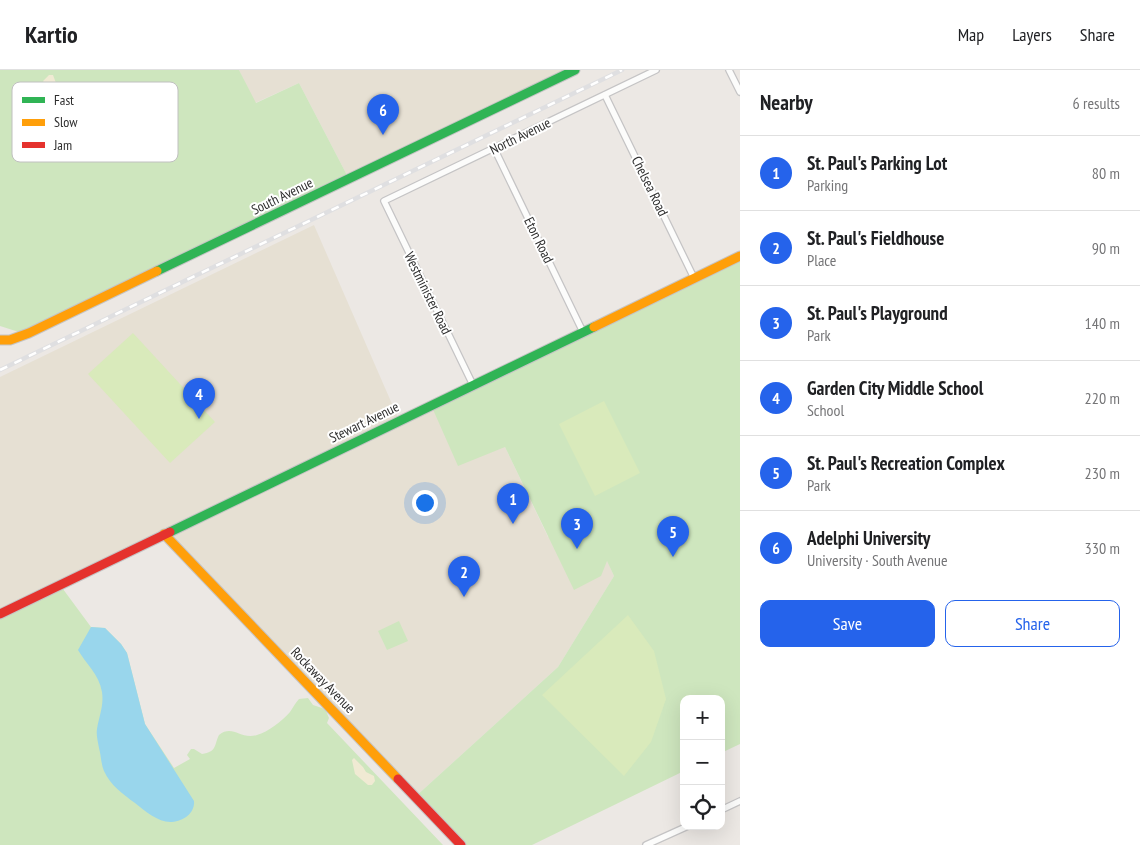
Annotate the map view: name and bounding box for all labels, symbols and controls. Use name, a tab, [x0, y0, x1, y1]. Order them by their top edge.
text: Kartio	[25, 19, 78, 50]
text: Map	[958, 23, 984, 46]
text: Layers	[1012, 23, 1052, 46]
text: Share	[1080, 23, 1115, 46]
legend	[12, 82, 178, 162]
text: Nearby	[760, 89, 813, 116]
text: Fast	[54, 91, 74, 109]
text: 6 results	[1073, 93, 1120, 113]
pin: 6	[367, 94, 399, 135]
text: Slow	[54, 113, 78, 131]
street label: North Avenue	[486, 113, 554, 159]
text: Jam	[53, 136, 72, 154]
text: St. Paul's Parking Lot	[807, 151, 947, 175]
street label: Chelsea Road	[628, 153, 672, 219]
text: 1	[772, 163, 780, 183]
text: 80 m	[1092, 163, 1120, 183]
street label: South Avenue	[248, 173, 316, 219]
text: Parking	[807, 175, 848, 195]
street label: Eton Road	[520, 214, 558, 266]
text: St. Paul's Fieldhouse	[807, 226, 944, 250]
text: 2	[772, 238, 780, 258]
text: 90 m	[1092, 238, 1120, 258]
street label: Westminister Road	[400, 249, 456, 337]
text: Place	[807, 250, 836, 270]
text: St. Paul's Playground	[807, 301, 948, 325]
text: 3	[772, 313, 780, 333]
text: 140 m	[1085, 313, 1120, 333]
text: Park	[807, 325, 831, 345]
text: Garden City Middle School	[807, 376, 983, 400]
pin: 4	[183, 378, 215, 419]
text: 4	[772, 388, 780, 408]
text: 220 m	[1085, 388, 1120, 408]
street label: Stewart Avenue	[326, 397, 402, 447]
text: School	[807, 400, 844, 420]
text: St. Paul's Recreation Complex	[807, 451, 1005, 475]
text: 5	[772, 463, 780, 483]
text: 230 m	[1085, 463, 1120, 483]
text: Park	[807, 475, 831, 495]
pin: 1	[497, 483, 529, 524]
your location	[412, 490, 438, 516]
pin: 3	[561, 508, 593, 549]
pin: 5	[657, 516, 689, 557]
text: Adelphi University	[807, 526, 930, 550]
text: 6	[772, 538, 780, 558]
text: 330 m	[1085, 538, 1120, 558]
text: University · South Avenue	[807, 550, 948, 570]
pin: 2	[448, 556, 480, 597]
button: Save	[760, 600, 935, 647]
button: Share	[945, 600, 1120, 647]
street label: Rockaway Avenue	[287, 643, 359, 717]
map controls	[680, 695, 725, 830]
button: +	[680, 695, 725, 740]
button: −	[680, 740, 725, 785]
button: locate	[680, 785, 725, 830]

